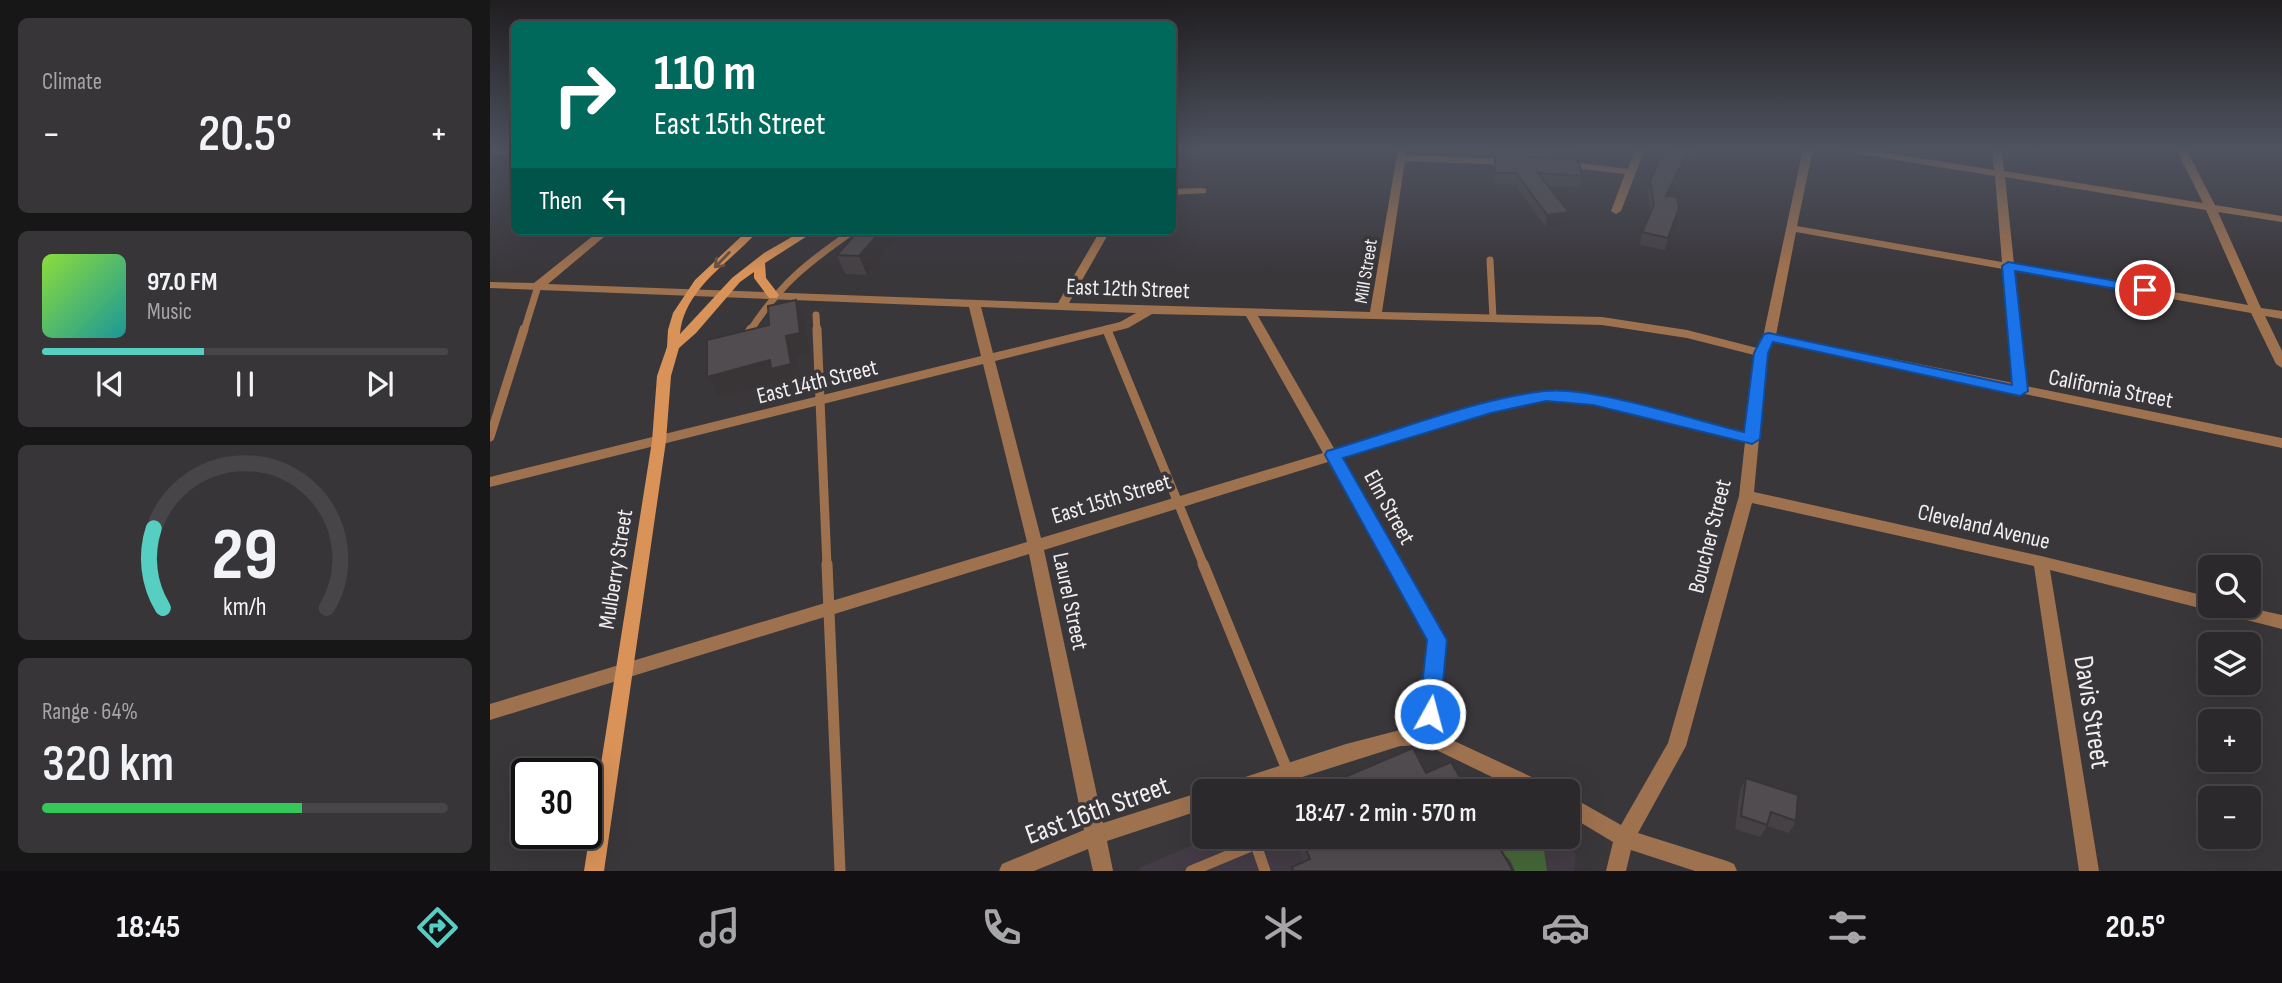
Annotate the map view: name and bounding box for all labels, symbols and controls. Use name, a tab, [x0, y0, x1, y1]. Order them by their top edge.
text: 110 m	[654, 45, 756, 104]
icon: right	[539, 49, 630, 140]
text: Climate	[42, 68, 102, 96]
text: 20.5°	[198, 103, 292, 166]
text: East 15th Street	[654, 105, 825, 144]
text: −	[42, 112, 61, 157]
text: +	[429, 112, 448, 157]
icon: left	[596, 182, 634, 220]
text: Then	[539, 186, 582, 217]
street label: Mill Street	[1350, 237, 1383, 305]
one-way arrow	[713, 252, 730, 269]
pin	[2115, 260, 2175, 320]
text: 97.0 FM	[147, 267, 217, 298]
icon: arrive	[2126, 271, 2164, 309]
street label: East 12th Street	[1066, 273, 1190, 305]
text: Music	[147, 298, 192, 326]
street label: East 14th Street	[754, 353, 881, 411]
street label: California Street	[2046, 363, 2175, 415]
icon: previous	[91, 365, 129, 403]
icon: pause	[226, 365, 264, 403]
icon: next	[361, 365, 399, 403]
street label: Elm Street	[1357, 465, 1421, 550]
street label: East 15th Street	[1048, 468, 1174, 530]
street label: Boucher Street	[1682, 476, 1738, 596]
street label: Cleveland Avenue	[1915, 498, 2053, 556]
street label: Mulberry Street	[593, 507, 639, 631]
text: 29	[212, 513, 278, 601]
street label: Laurel Street	[1046, 550, 1094, 653]
map controls	[2198, 555, 2261, 849]
button: search	[2198, 555, 2261, 618]
text: km/h	[223, 592, 267, 623]
button: layers	[2198, 632, 2261, 695]
street label: Davis Street	[2066, 653, 2117, 771]
position arrow	[1393, 677, 1467, 751]
text: Range · 64%	[42, 698, 138, 726]
button: +	[2198, 709, 2261, 772]
text: 320 km	[42, 733, 174, 796]
speed limit sign: 30	[511, 758, 602, 849]
street label: East 16th Street	[1021, 769, 1174, 852]
button: −	[2198, 786, 2261, 849]
text: 18:47 · 2 min · 570 m	[1296, 798, 1476, 829]
icon: directions	[413, 903, 462, 952]
icon: music	[695, 903, 744, 952]
icon: phone	[977, 903, 1026, 952]
icon: climate	[1259, 903, 1308, 952]
icon: car	[1541, 903, 1590, 952]
icon: filters	[1823, 903, 1872, 952]
text: 18:45	[117, 908, 180, 947]
text: 20.5°	[2106, 908, 2165, 947]

